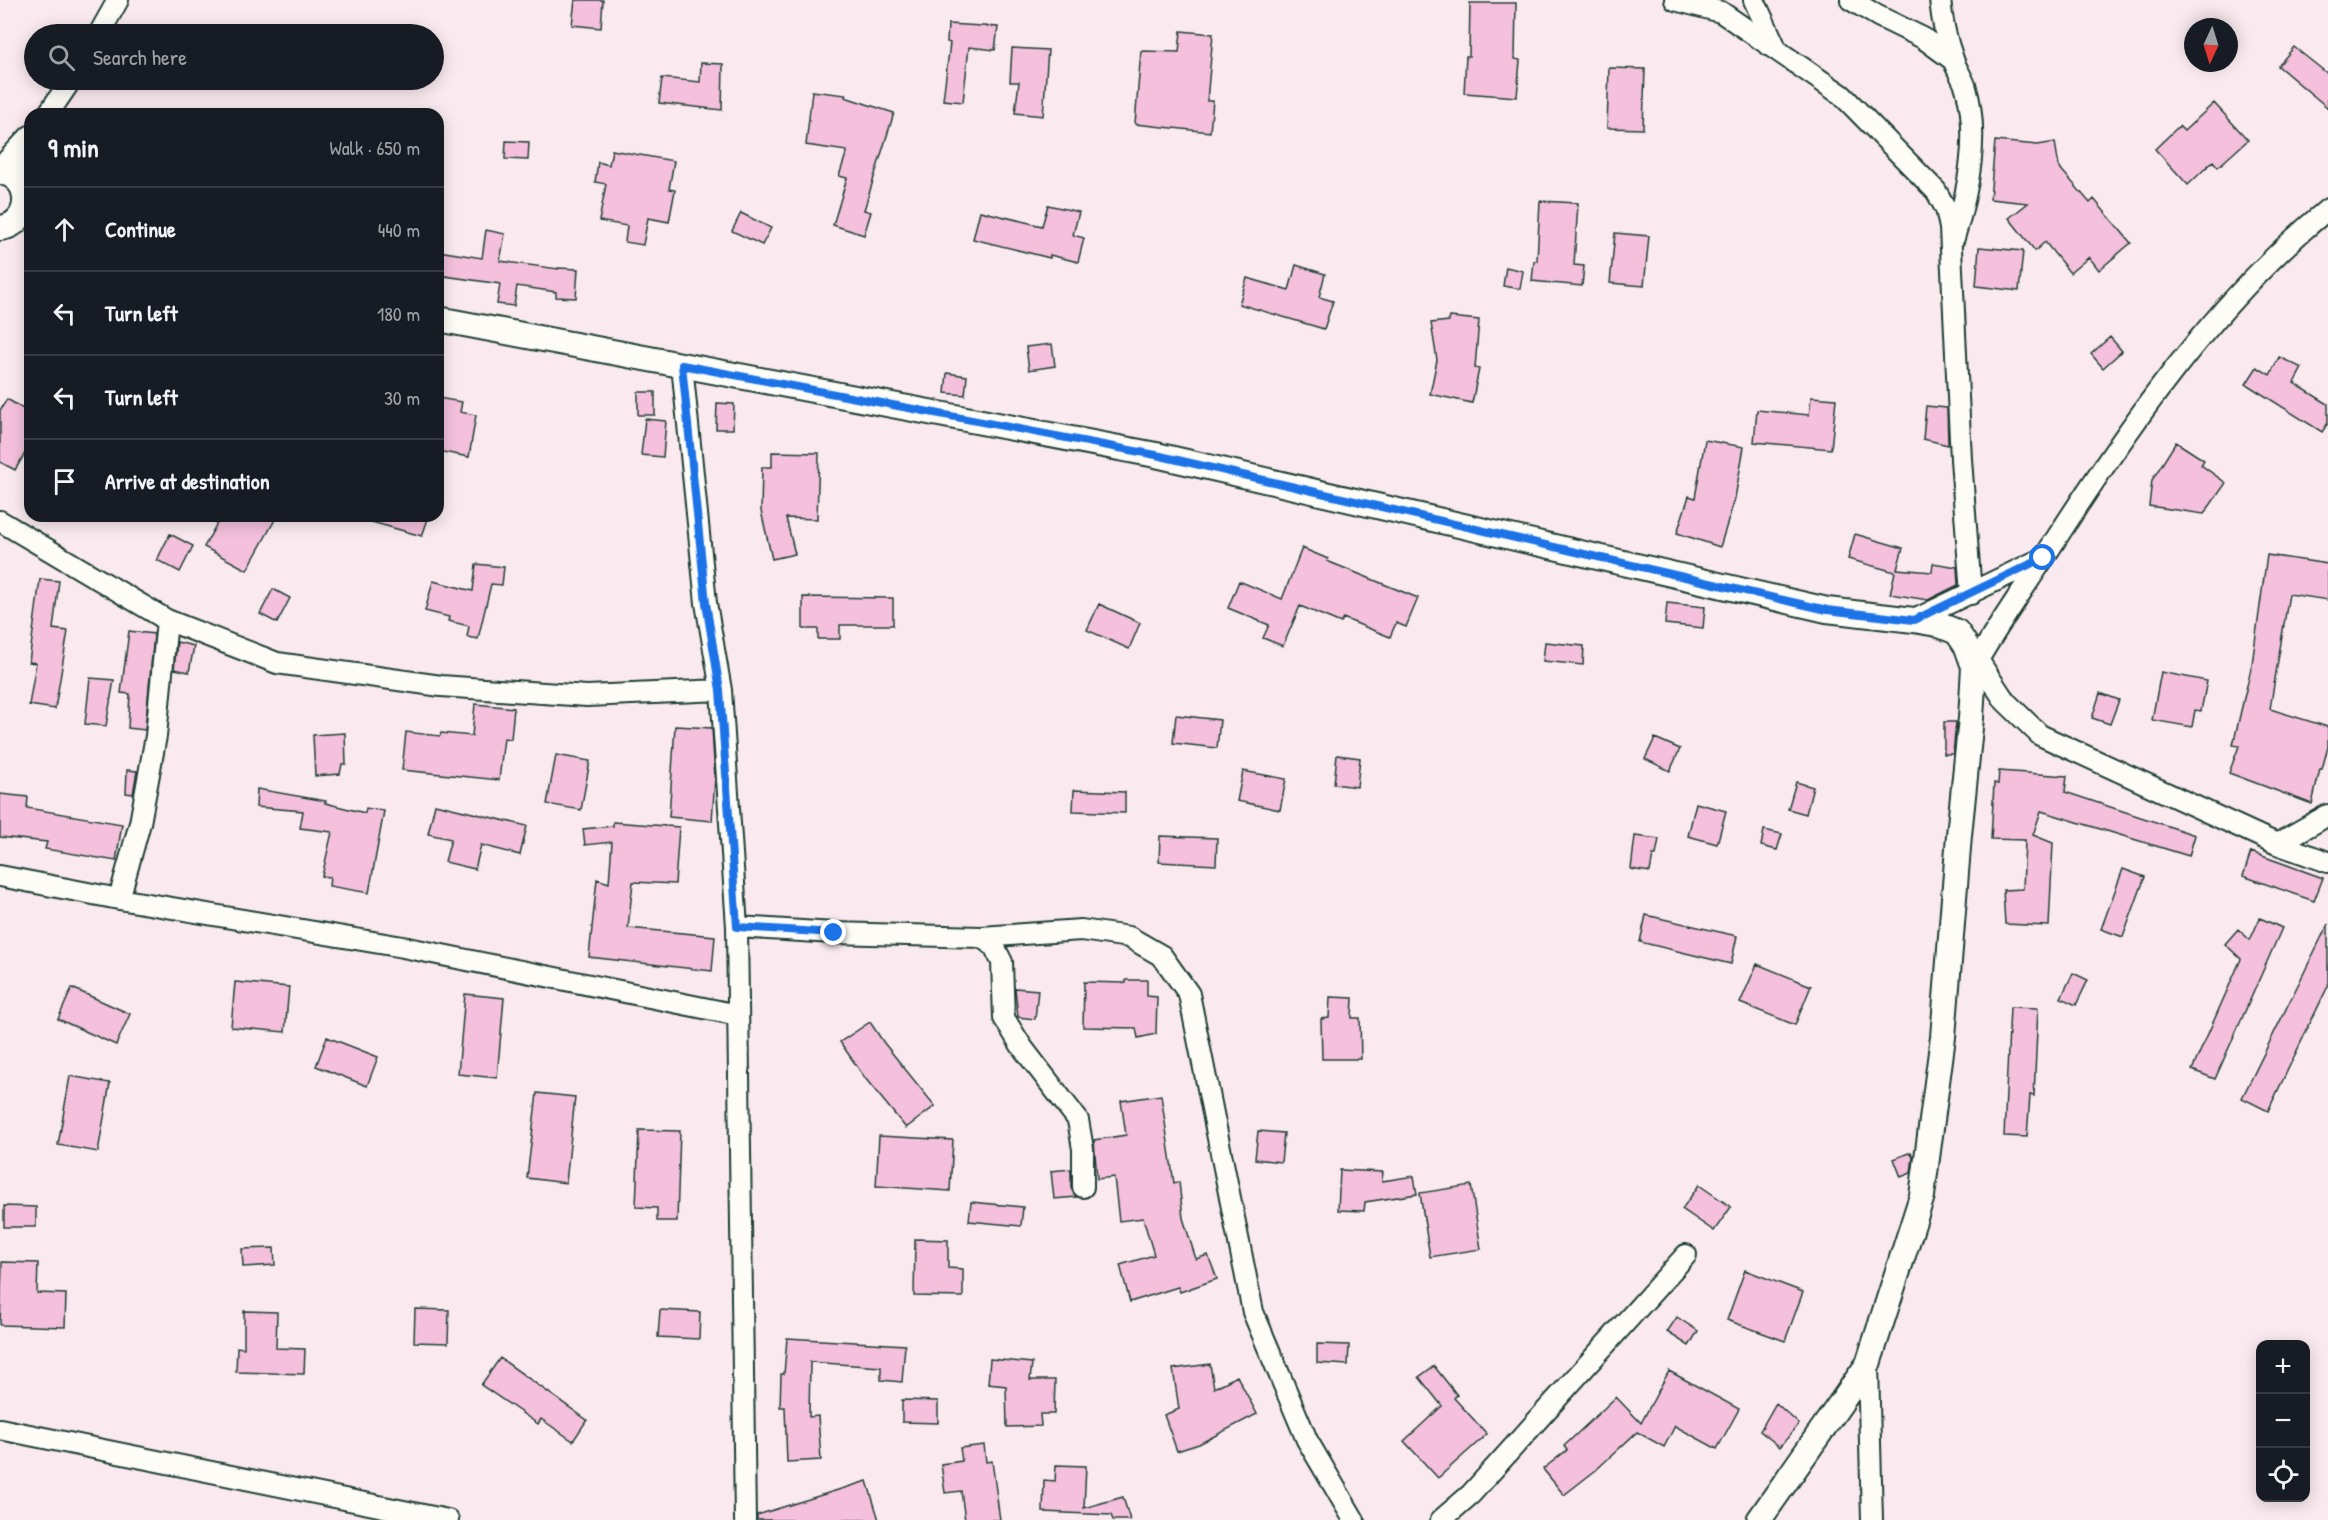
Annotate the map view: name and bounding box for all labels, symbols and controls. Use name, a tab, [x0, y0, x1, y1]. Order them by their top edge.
north arrow	[2184, 18, 2238, 72]
search box	[24, 24, 444, 90]
icon: search	[45, 41, 78, 74]
text: Search here	[93, 42, 187, 72]
text: 9 min	[48, 130, 99, 165]
text: Walk · 650 m	[329, 134, 420, 161]
icon: ahead	[48, 213, 81, 246]
text: Continue	[105, 214, 176, 244]
text: 440 m	[378, 216, 420, 243]
icon: left	[48, 297, 81, 330]
text: Turn left	[105, 298, 178, 328]
text: 180 m	[377, 300, 420, 327]
icon: left	[48, 381, 81, 414]
text: Turn left	[105, 382, 178, 412]
text: 30 m	[384, 384, 420, 411]
icon: arrive	[48, 465, 81, 498]
text: Arrive at destination	[105, 466, 270, 496]
route start	[2029, 544, 2055, 570]
route end	[820, 919, 846, 945]
map controls	[2256, 1340, 2310, 1502]
button: +	[2256, 1340, 2310, 1394]
button: −	[2256, 1394, 2310, 1448]
button: locate	[2256, 1448, 2310, 1502]

